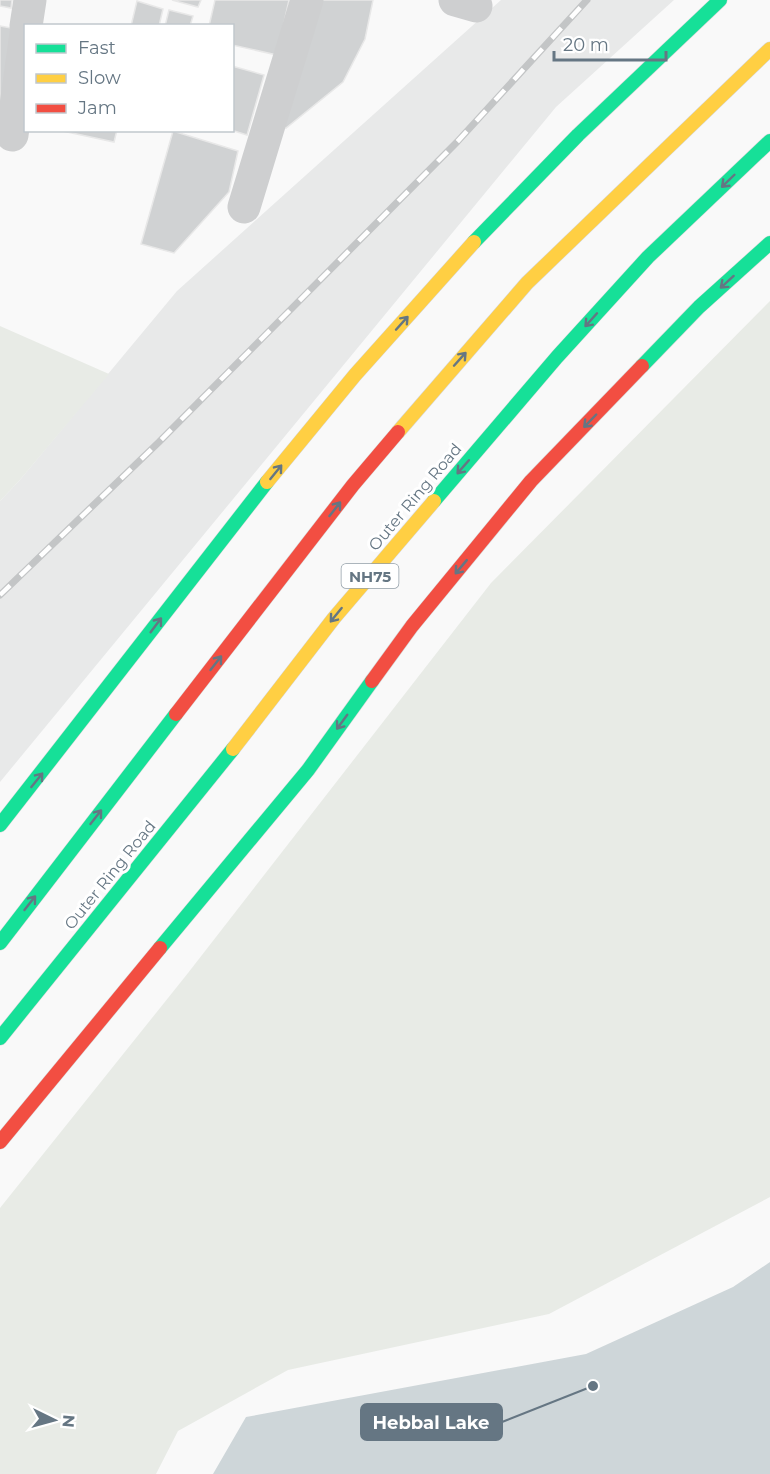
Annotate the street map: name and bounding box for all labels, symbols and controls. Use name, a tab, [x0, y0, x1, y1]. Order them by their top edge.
legend	[24, 24, 234, 132]
scale bar	[554, 24, 666, 62]
text: 20 m	[563, 34, 609, 56]
text: Fast	[78, 37, 116, 59]
text: Slow	[78, 67, 121, 89]
text: Jam	[77, 97, 117, 119]
one-way arrow	[720, 174, 735, 188]
one-way arrow	[720, 275, 735, 289]
one-way arrow	[584, 312, 598, 327]
one-way arrow	[395, 316, 409, 331]
one-way arrow	[453, 352, 467, 367]
one-way arrow	[582, 413, 597, 428]
street label: Outer Ring Road	[365, 439, 465, 555]
one-way arrow	[456, 459, 469, 475]
one-way arrow	[269, 465, 283, 480]
one-way arrow	[328, 501, 341, 517]
one-way arrow	[454, 559, 467, 575]
road number: NH75	[342, 564, 398, 588]
one-way arrow	[330, 607, 343, 623]
one-way arrow	[150, 618, 162, 634]
one-way arrow	[209, 656, 222, 672]
one-way arrow	[336, 713, 349, 729]
one-way arrow	[30, 772, 43, 788]
one-way arrow	[90, 810, 103, 826]
street label: Outer Ring Road	[60, 817, 160, 933]
one-way arrow	[24, 896, 37, 912]
north arrow	[24, 1390, 84, 1450]
callout: Hebbal Lake	[361, 1404, 502, 1440]
text: Hebbal Lake	[373, 1412, 489, 1434]
text: N	[58, 1414, 78, 1429]

